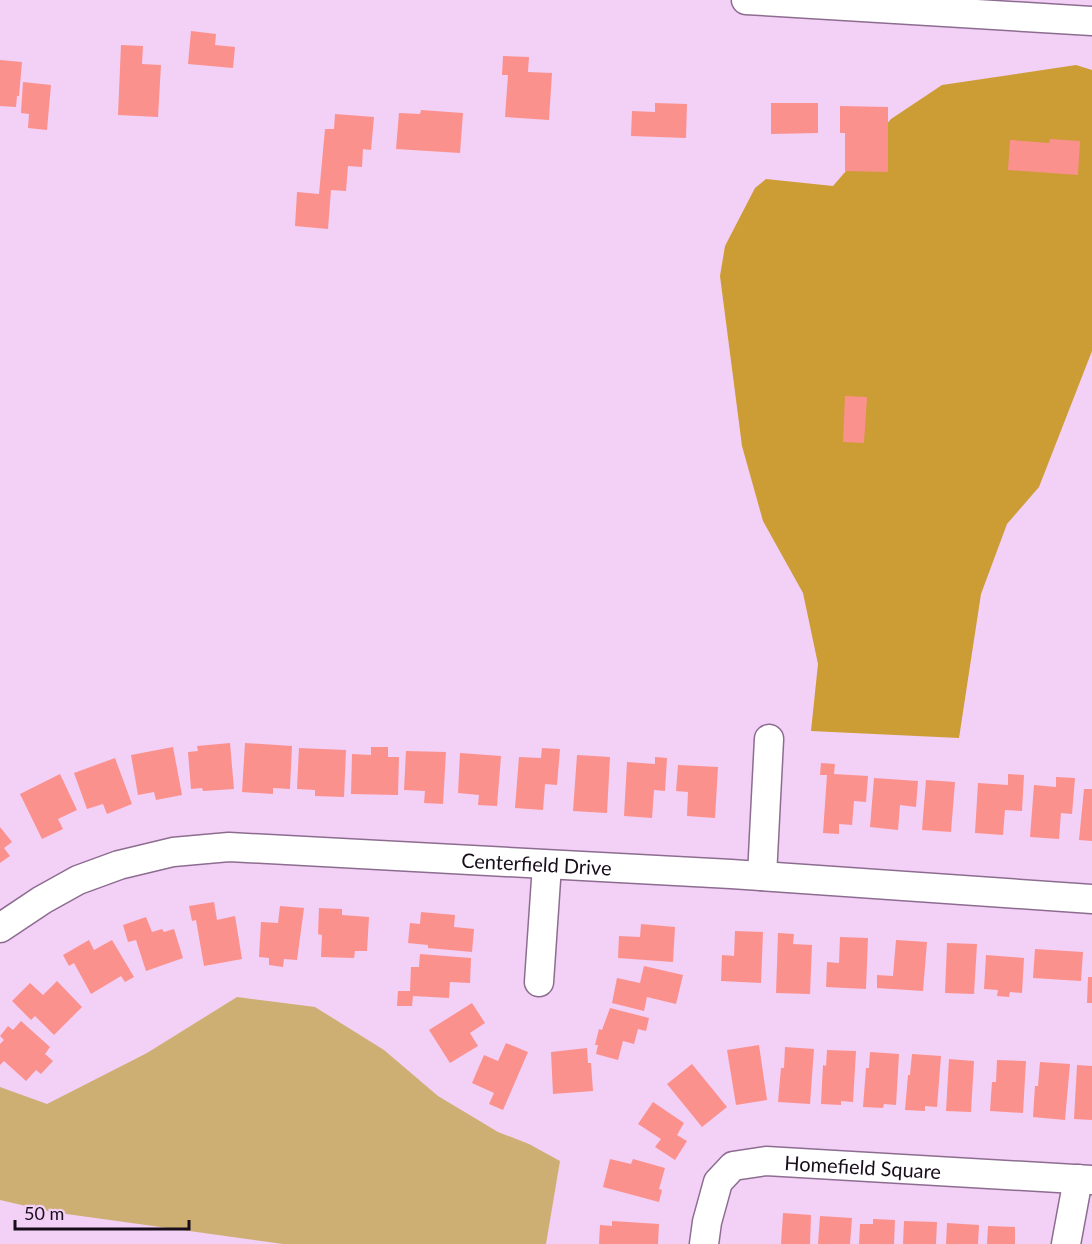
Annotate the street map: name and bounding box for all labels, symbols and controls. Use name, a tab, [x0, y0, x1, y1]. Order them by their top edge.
street label: Centerfield Drive	[461, 848, 612, 880]
street label: Homefield Square	[784, 1150, 942, 1183]
scale bar	[15, 1193, 189, 1231]
text: 50 m	[24, 1202, 64, 1224]

